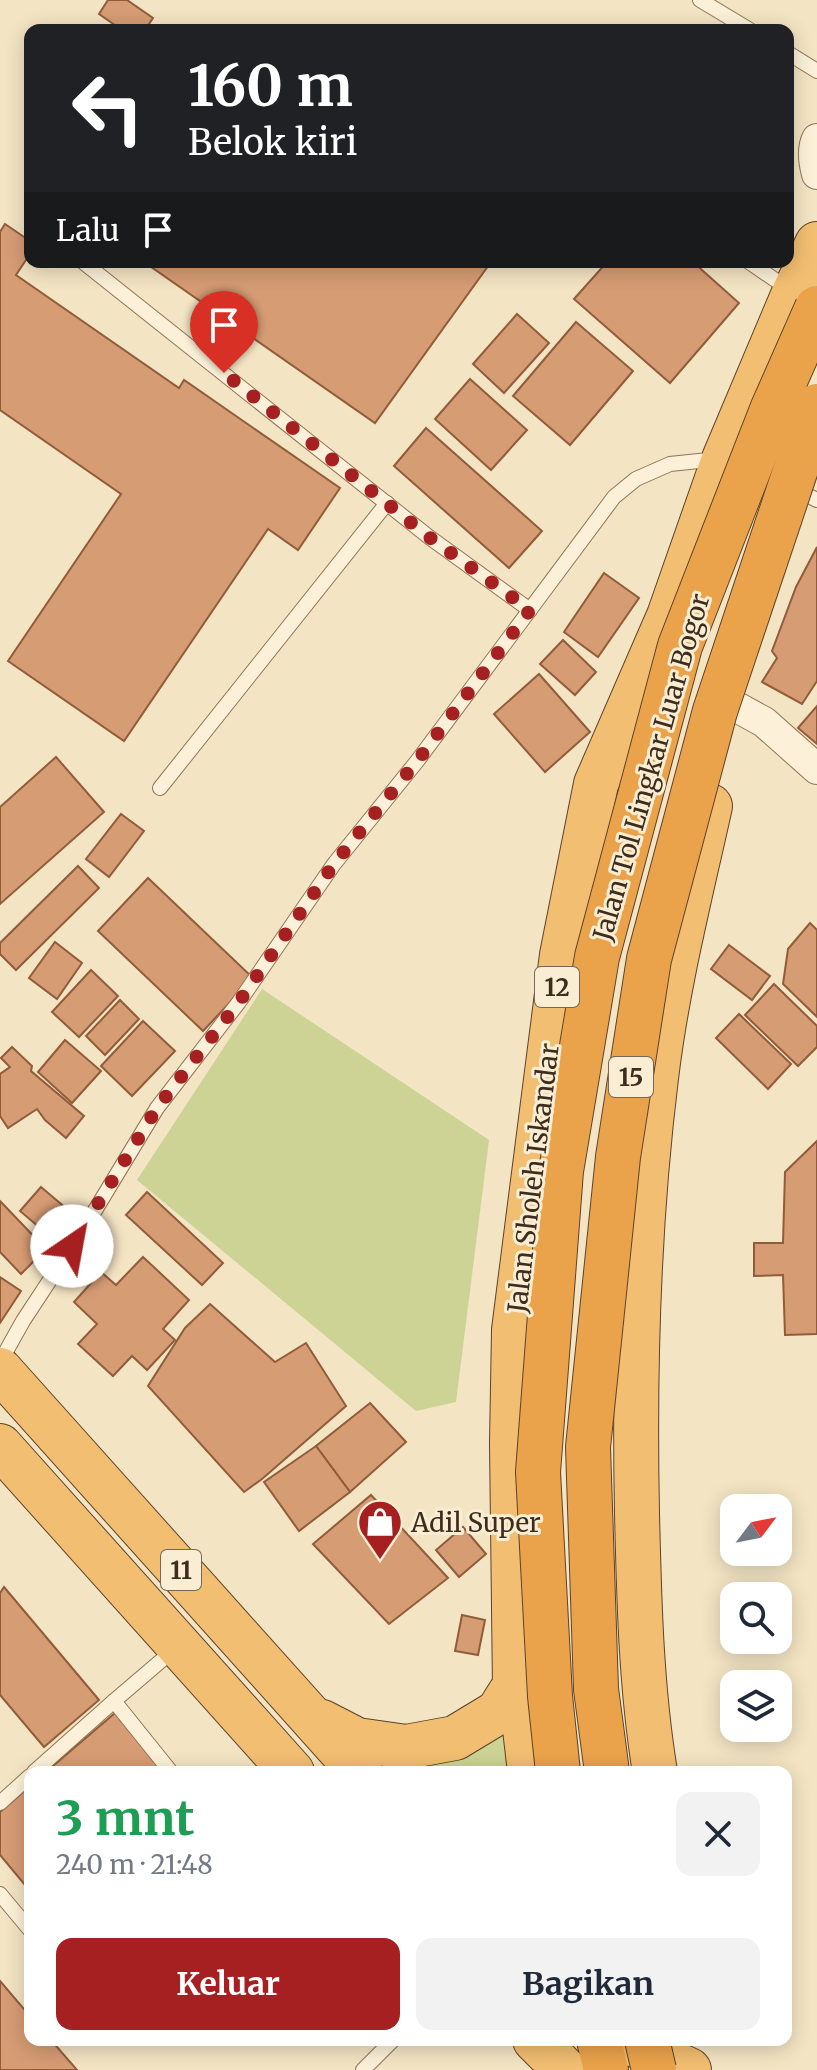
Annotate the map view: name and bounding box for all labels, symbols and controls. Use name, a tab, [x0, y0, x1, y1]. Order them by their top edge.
text: 160 m	[188, 51, 353, 121]
icon: left	[56, 56, 160, 160]
text: Belok kiri	[188, 120, 357, 165]
icon: arrive	[136, 208, 180, 252]
text: Lalu	[56, 211, 120, 249]
pin	[190, 291, 258, 373]
icon: arrive	[202, 303, 246, 347]
street label: Jalan Tol Lingkar Luar Bogor	[585, 589, 716, 945]
road number: 12	[535, 967, 579, 1007]
street label: Jalan Sholeh Iskandar	[500, 1041, 566, 1316]
road number: 15	[609, 1057, 653, 1097]
position arrow	[30, 1204, 114, 1288]
north arrow	[720, 1494, 792, 1566]
map controls	[720, 1494, 792, 1742]
shop icon: Adil Super	[356, 1498, 404, 1561]
place label: Adil Super	[410, 1506, 541, 1539]
road number: 11	[161, 1550, 201, 1590]
button: search	[720, 1582, 792, 1654]
button: layers	[720, 1670, 792, 1742]
text: 3 mnt	[56, 1788, 195, 1848]
button: close	[676, 1792, 760, 1876]
text: 240 m · 21:48	[56, 1848, 213, 1881]
button: Keluar	[56, 1938, 400, 2030]
button: Bagikan	[416, 1938, 760, 2030]

